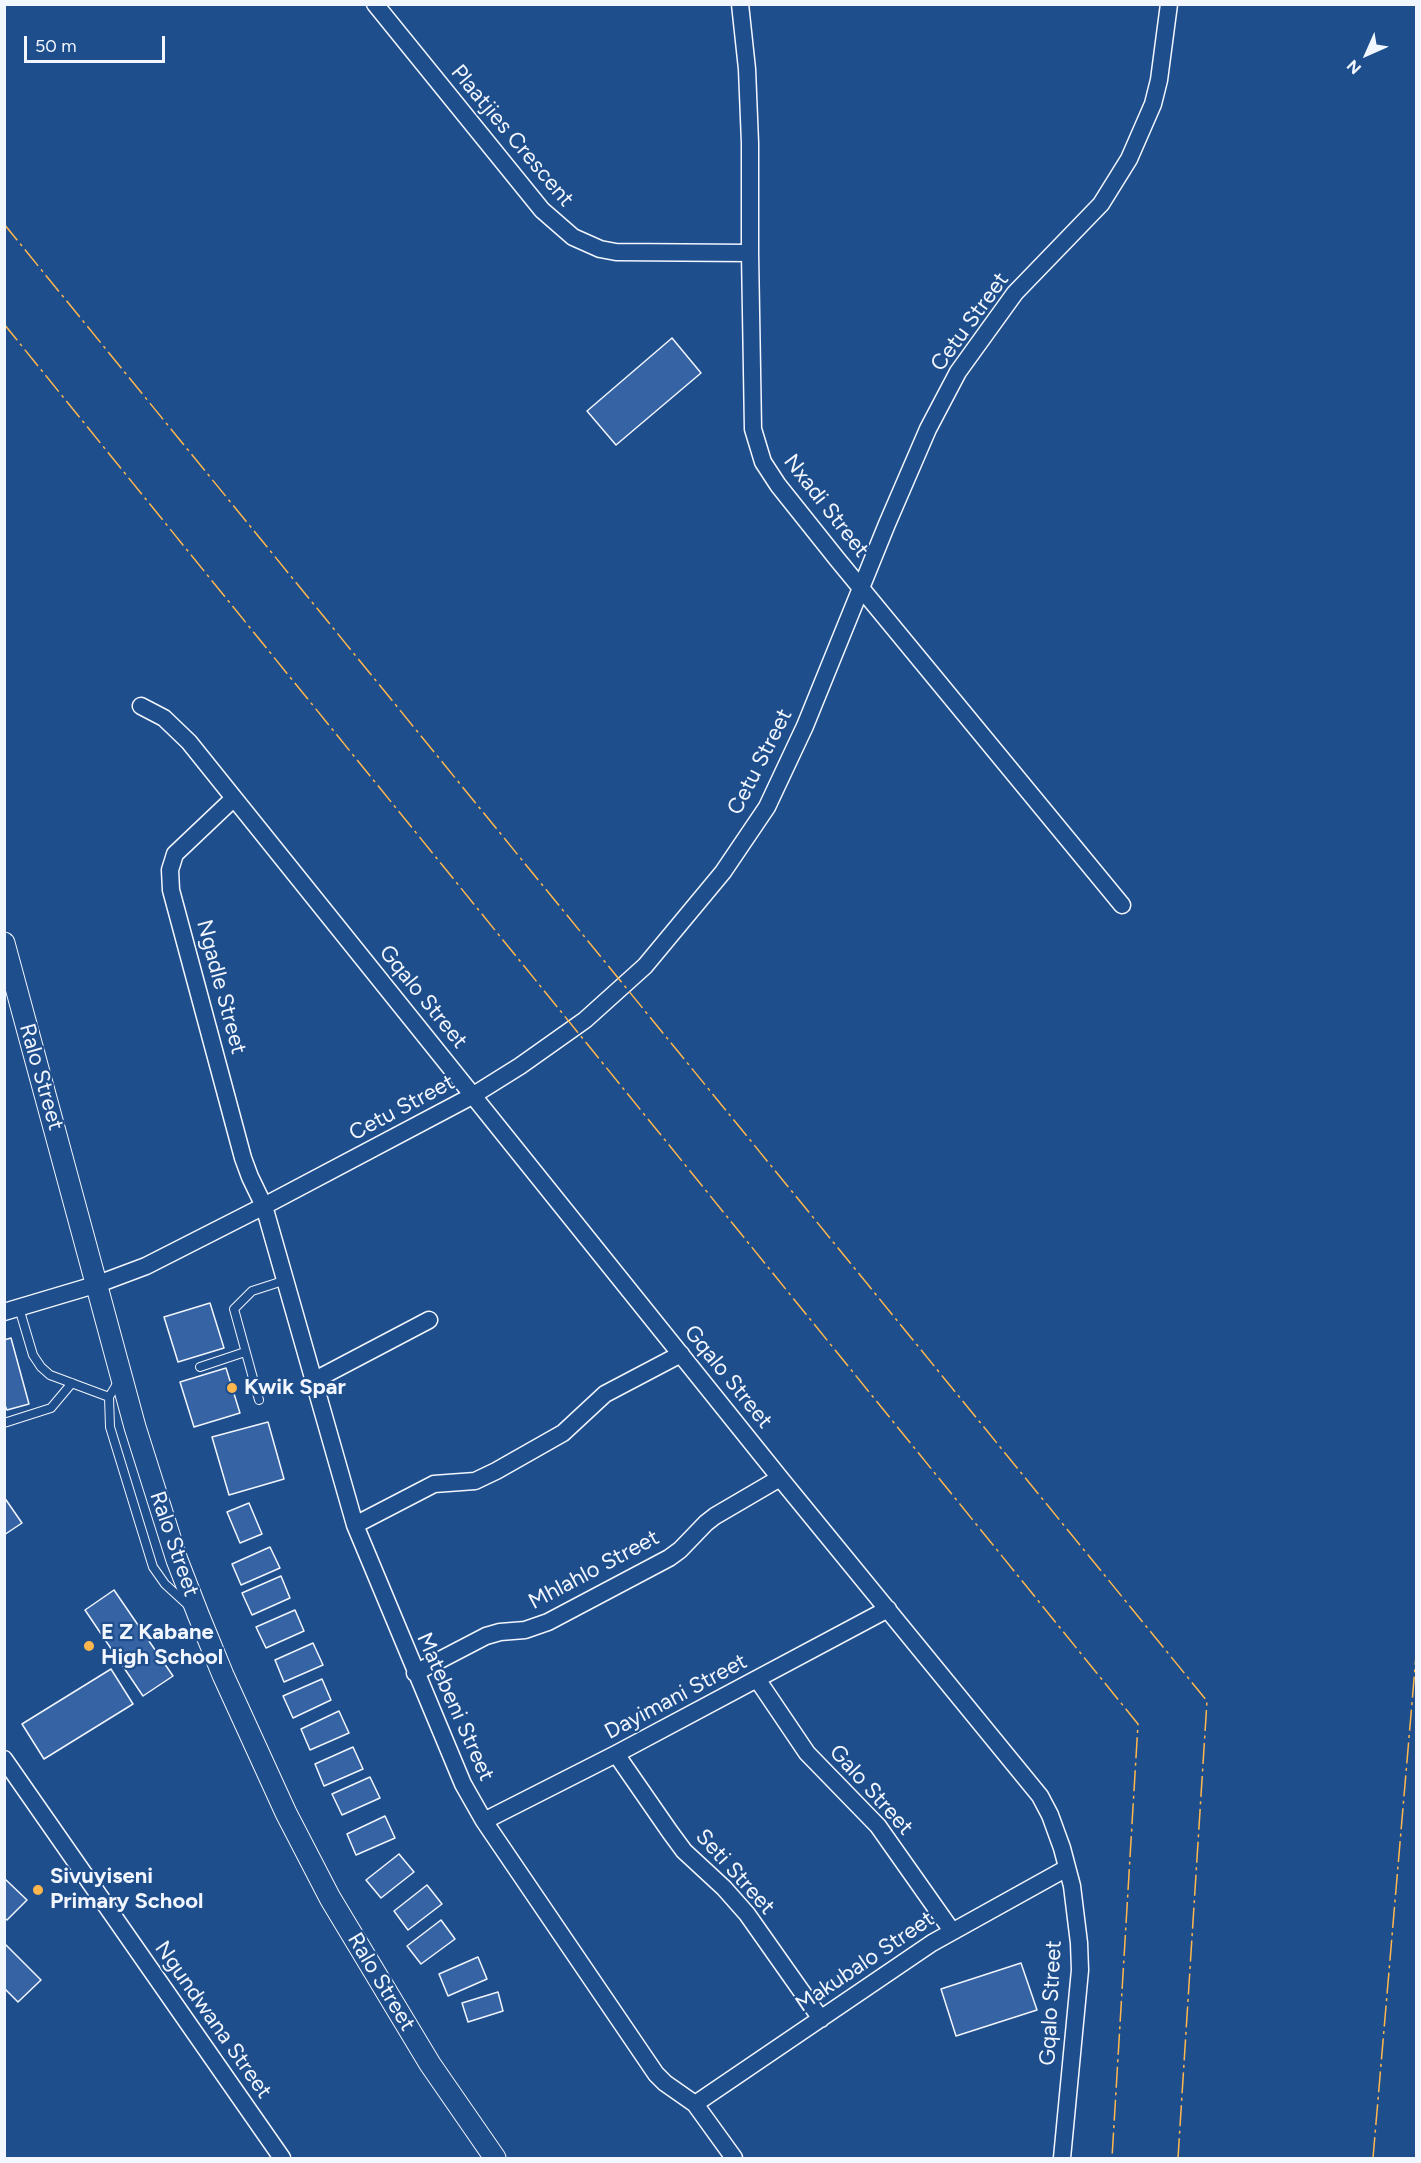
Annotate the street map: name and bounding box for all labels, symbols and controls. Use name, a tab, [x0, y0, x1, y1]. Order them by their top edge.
scale bar	[27, 24, 168, 62]
north arrow	[1337, 24, 1397, 84]
text: 50 m	[35, 35, 77, 57]
text: N	[1343, 56, 1365, 78]
street label: Plaatjies Crescent	[445, 60, 579, 212]
street label: Cetu Street	[925, 268, 1015, 376]
street label: Nxadi Street	[778, 449, 874, 563]
street label: Cetu Street	[722, 705, 798, 819]
street label: Ngadle Street	[190, 917, 252, 1057]
street label: Gqalo Street	[373, 940, 473, 1054]
street label: Ralo Street	[13, 1021, 69, 1133]
street label: Cetu Street	[345, 1069, 459, 1147]
street label: Gqalo Street	[678, 1320, 778, 1434]
place label: Kwik Spar	[244, 1375, 346, 1401]
marker: Kwik Spar	[225, 1381, 239, 1395]
street label: Ralo Street	[144, 1488, 204, 1600]
street label: Mhlahlo Street	[524, 1525, 664, 1615]
place label: E Z Kabane High School	[101, 1620, 223, 1672]
street label: Matebeni Street	[411, 1629, 499, 1785]
marker: E Z Kabane High School	[82, 1639, 96, 1653]
street label: Dayimani Street	[600, 1648, 752, 1746]
street label: Galo Street	[824, 1739, 918, 1841]
street label: Seti Street	[690, 1824, 780, 1920]
place label: Sivuyiseni Primary School	[50, 1864, 203, 1916]
marker: Sivuyiseni Primary School	[31, 1883, 45, 1897]
street label: Makubalo Street	[791, 1906, 939, 2018]
street label: Ralo Street	[341, 1928, 421, 2036]
street label: Ngundwana Street	[149, 1936, 277, 2104]
street label: Gqalo Street	[1035, 1940, 1067, 2066]

